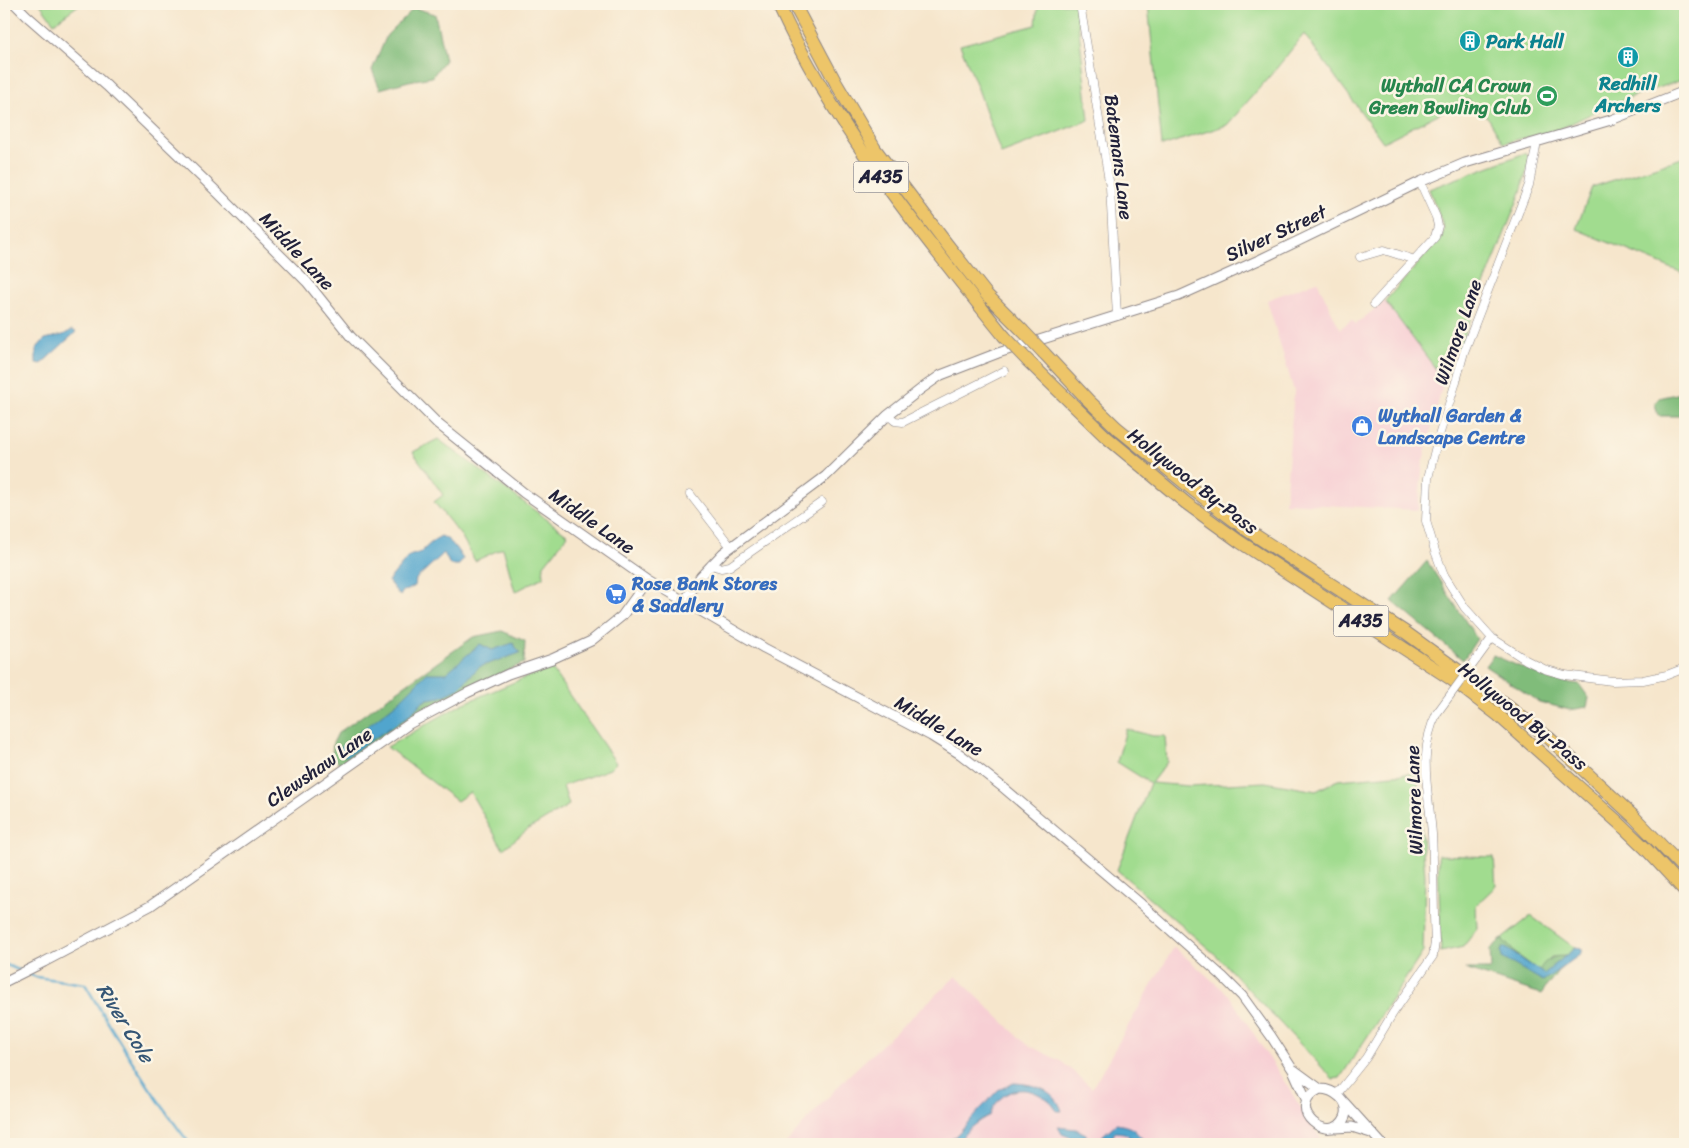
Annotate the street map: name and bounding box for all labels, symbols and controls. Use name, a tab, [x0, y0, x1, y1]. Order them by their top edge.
place label: Park Hall	[1486, 25, 1565, 58]
building icon: Park Hall	[1458, 29, 1482, 53]
building icon: Redhill Archers	[1616, 45, 1640, 69]
place label: Redhill Archers	[1594, 67, 1662, 122]
place label: Wythall CA Crown Green Bowling Club	[1368, 69, 1532, 124]
sports icon: Wythall CA Crown Green Bowling Club	[1535, 84, 1559, 108]
street label: Batemans Lane	[1095, 92, 1143, 222]
road number: A435	[854, 162, 908, 192]
street label: Silver Street	[1220, 195, 1333, 271]
street label: Middle Lane	[251, 203, 343, 299]
street label: Wilmore Lane	[1425, 275, 1492, 389]
place label: Wythall Garden & Landscape Centre	[1378, 399, 1526, 454]
shop icon: Wythall Garden & Landscape Centre	[1350, 414, 1374, 438]
street label: Hollywood By-Pass	[1120, 419, 1266, 543]
street label: Middle Lane	[542, 479, 642, 563]
place label: Rose Bank Stores & Saddlery	[631, 567, 778, 622]
supermarket icon: Rose Bank Stores & Saddlery	[604, 582, 628, 606]
road number: A435	[1334, 606, 1388, 636]
street label: Hollywood By-Pass	[1451, 653, 1596, 779]
street label: Middle Lane	[888, 686, 990, 766]
street label: Clewshaw Lane	[259, 718, 379, 816]
street label: Wilmore Lane	[1396, 744, 1432, 855]
water label: River Cole	[87, 976, 164, 1071]

